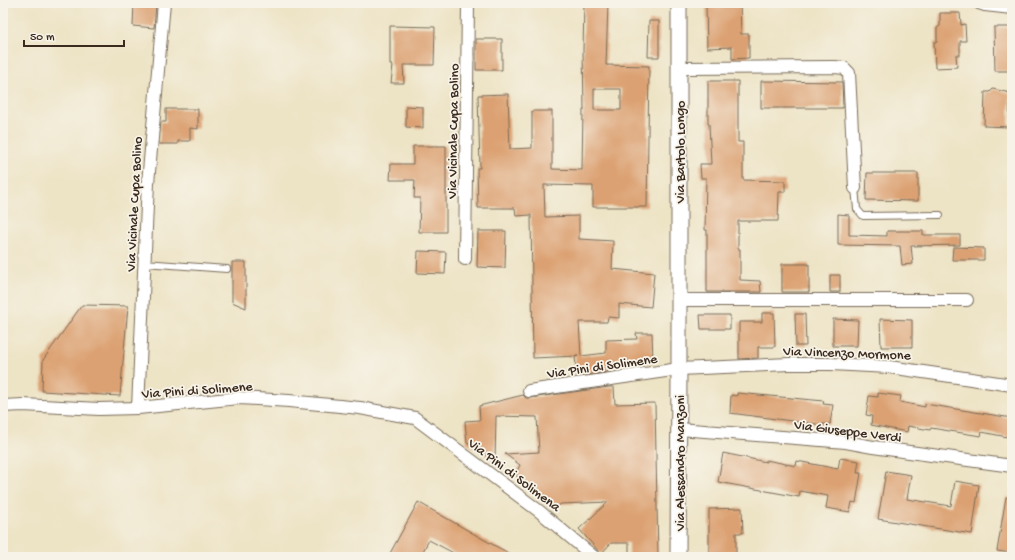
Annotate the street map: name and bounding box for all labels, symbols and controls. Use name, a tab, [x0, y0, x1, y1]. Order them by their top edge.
scale bar	[24, 22, 124, 48]
text: 50 m	[30, 31, 55, 45]
street label: Via Vicinale Cupa Bolino	[445, 63, 464, 200]
street label: Via Bartolo Longo	[673, 101, 690, 204]
street label: Via Vicinale Cupa Bolino	[123, 136, 148, 273]
street label: Via Vincenzo Mormone	[782, 344, 912, 365]
street label: Via Pini di Solimene	[545, 351, 659, 384]
street label: Via Pini di Solimene	[140, 379, 254, 404]
street label: Via Alessandro Manzoni	[673, 395, 690, 532]
street label: Via Giuseppe Verdi	[792, 417, 902, 448]
street label: Via Pini di Solimena	[463, 435, 564, 517]

